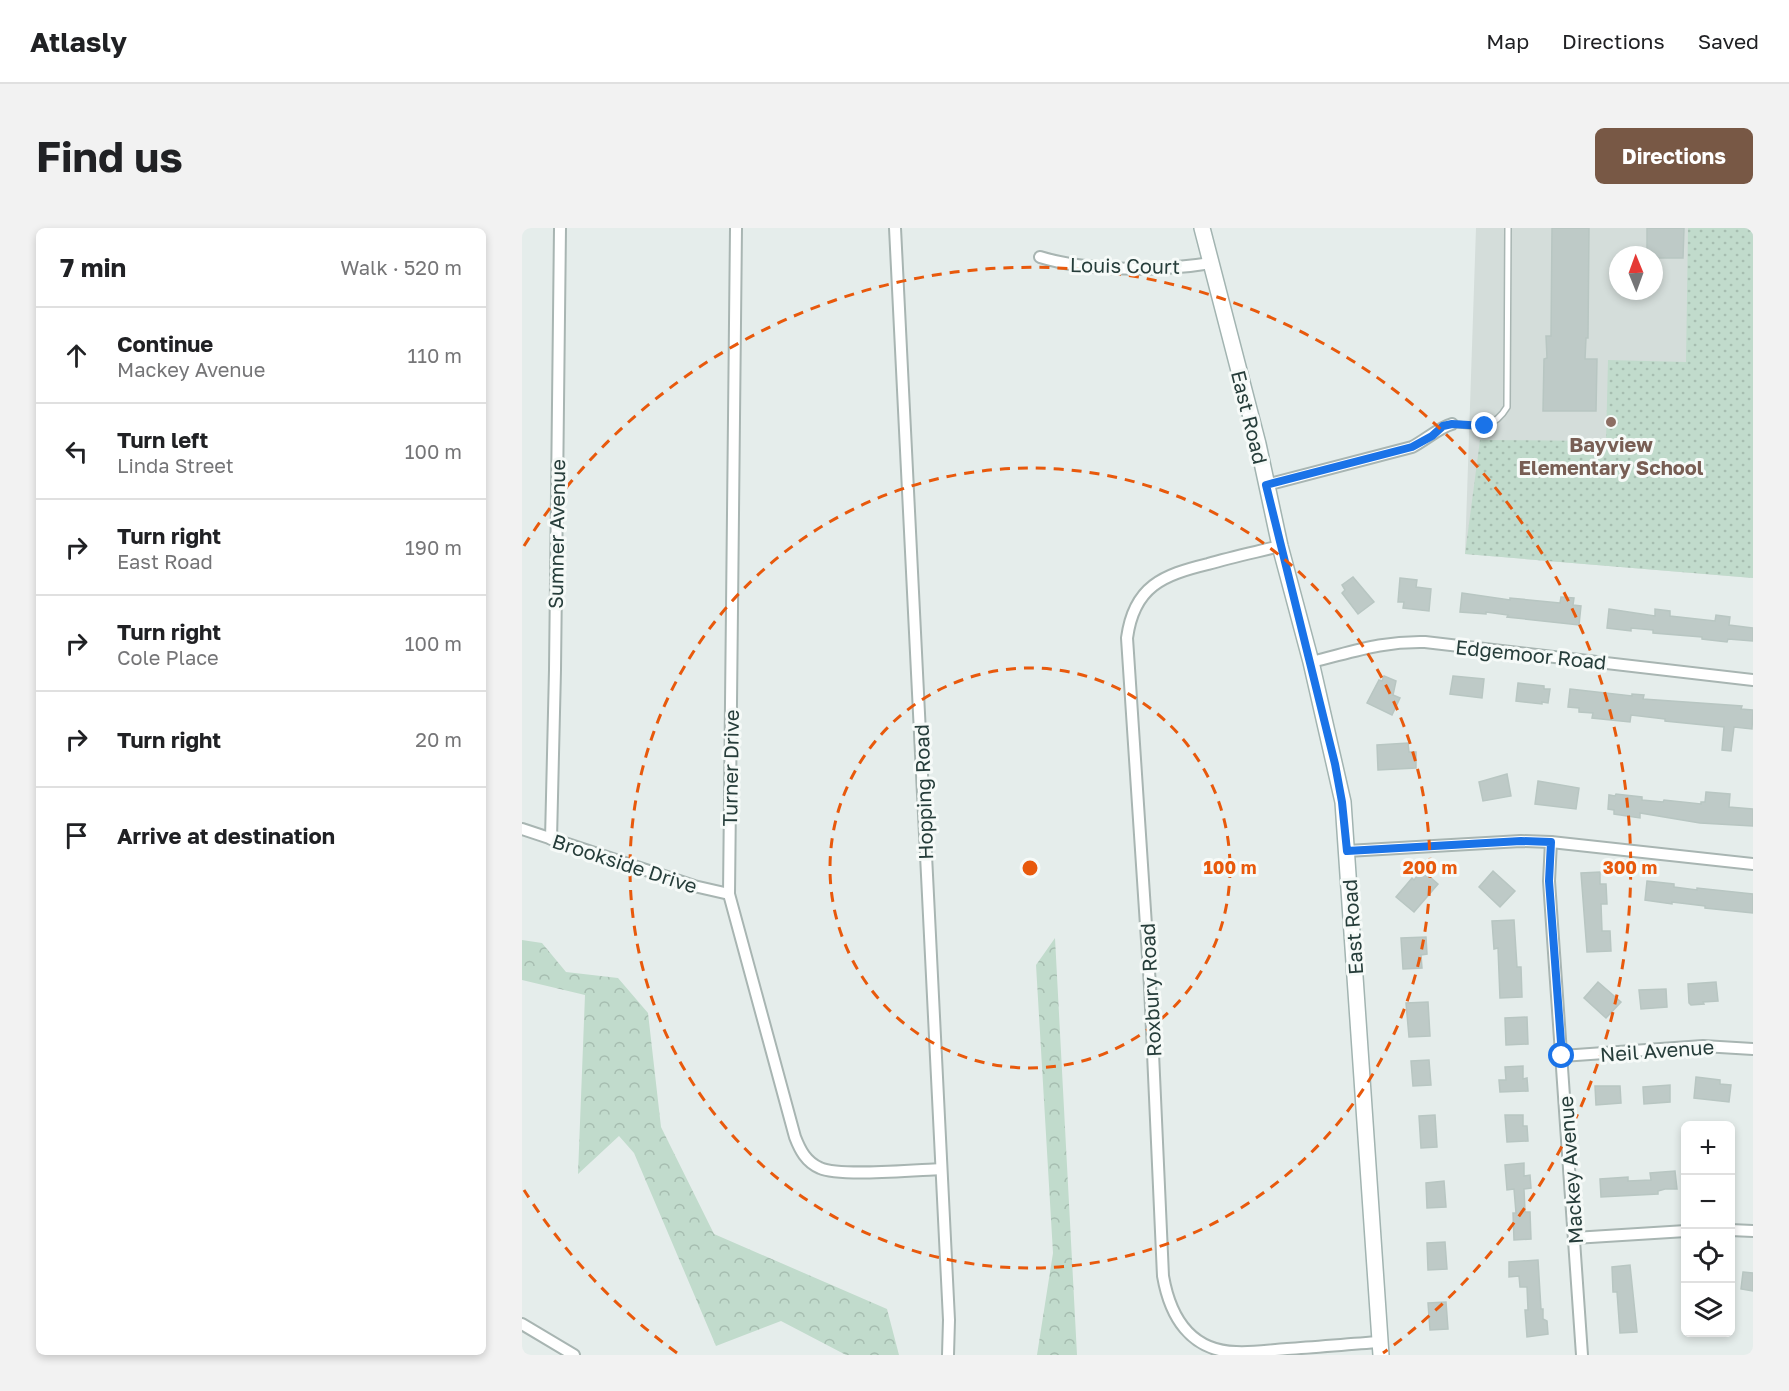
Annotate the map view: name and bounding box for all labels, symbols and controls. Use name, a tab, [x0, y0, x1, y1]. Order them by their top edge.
text: Atlasly	[30, 25, 127, 58]
text: Map	[1486, 28, 1529, 54]
text: Directions	[1562, 28, 1665, 54]
text: Saved	[1698, 28, 1759, 54]
button: Directions	[1595, 128, 1753, 184]
text: Find us	[36, 131, 183, 181]
north arrow	[1609, 246, 1663, 300]
text: 7 min	[60, 252, 126, 283]
street label: Louis Court	[1070, 252, 1180, 278]
text: Walk · 520 m	[340, 255, 462, 279]
text: Continue	[117, 330, 213, 357]
icon: ahead	[60, 339, 93, 372]
text: 110 m	[408, 343, 462, 367]
text: Mackey Avenue	[117, 357, 265, 381]
street label: East Road	[1227, 368, 1273, 466]
route end	[1471, 412, 1497, 438]
marker: Bayview Elementary School	[1604, 415, 1618, 429]
text: Turn left	[117, 426, 208, 453]
place label: Bayview Elementary School	[1519, 432, 1704, 479]
icon: left	[60, 435, 93, 468]
text: 100 m	[405, 439, 462, 463]
text: Linda Street	[117, 453, 234, 477]
street label: Sumner Avenue	[543, 459, 569, 609]
text: Turn right	[117, 522, 221, 549]
icon: right	[60, 531, 93, 564]
text: 190 m	[405, 535, 462, 559]
text: East Road	[117, 549, 213, 573]
text: Turn right	[117, 618, 221, 645]
icon: right	[60, 627, 93, 660]
text: 100 m	[405, 631, 462, 655]
street label: Edgemoor Road	[1454, 634, 1608, 674]
text: Cole Place	[117, 645, 219, 669]
street label: Turner Drive	[717, 709, 743, 827]
icon: right	[60, 723, 93, 756]
street label: Hopping Road	[909, 724, 937, 860]
text: Turn right	[117, 726, 221, 753]
text: 20 m	[415, 727, 462, 751]
icon: arrive	[60, 819, 93, 852]
text: Arrive at destination	[117, 822, 335, 849]
street label: Brookside Drive	[550, 828, 700, 898]
text: 100 m	[1204, 856, 1256, 878]
text: 200 m	[1403, 856, 1457, 878]
text: 300 m	[1603, 856, 1657, 878]
centre of rings	[1020, 858, 1040, 878]
street label: East Road	[1337, 878, 1367, 976]
street label: Roxbury Road	[1135, 922, 1165, 1058]
street label: Neil Avenue	[1599, 1034, 1715, 1066]
route start	[1548, 1042, 1574, 1068]
street label: Mackey Avenue	[1553, 1095, 1587, 1245]
map controls	[1681, 1121, 1735, 1337]
button: +	[1681, 1121, 1735, 1175]
button: −	[1681, 1175, 1735, 1229]
button: locate	[1681, 1229, 1735, 1283]
button: layers	[1681, 1283, 1735, 1337]

